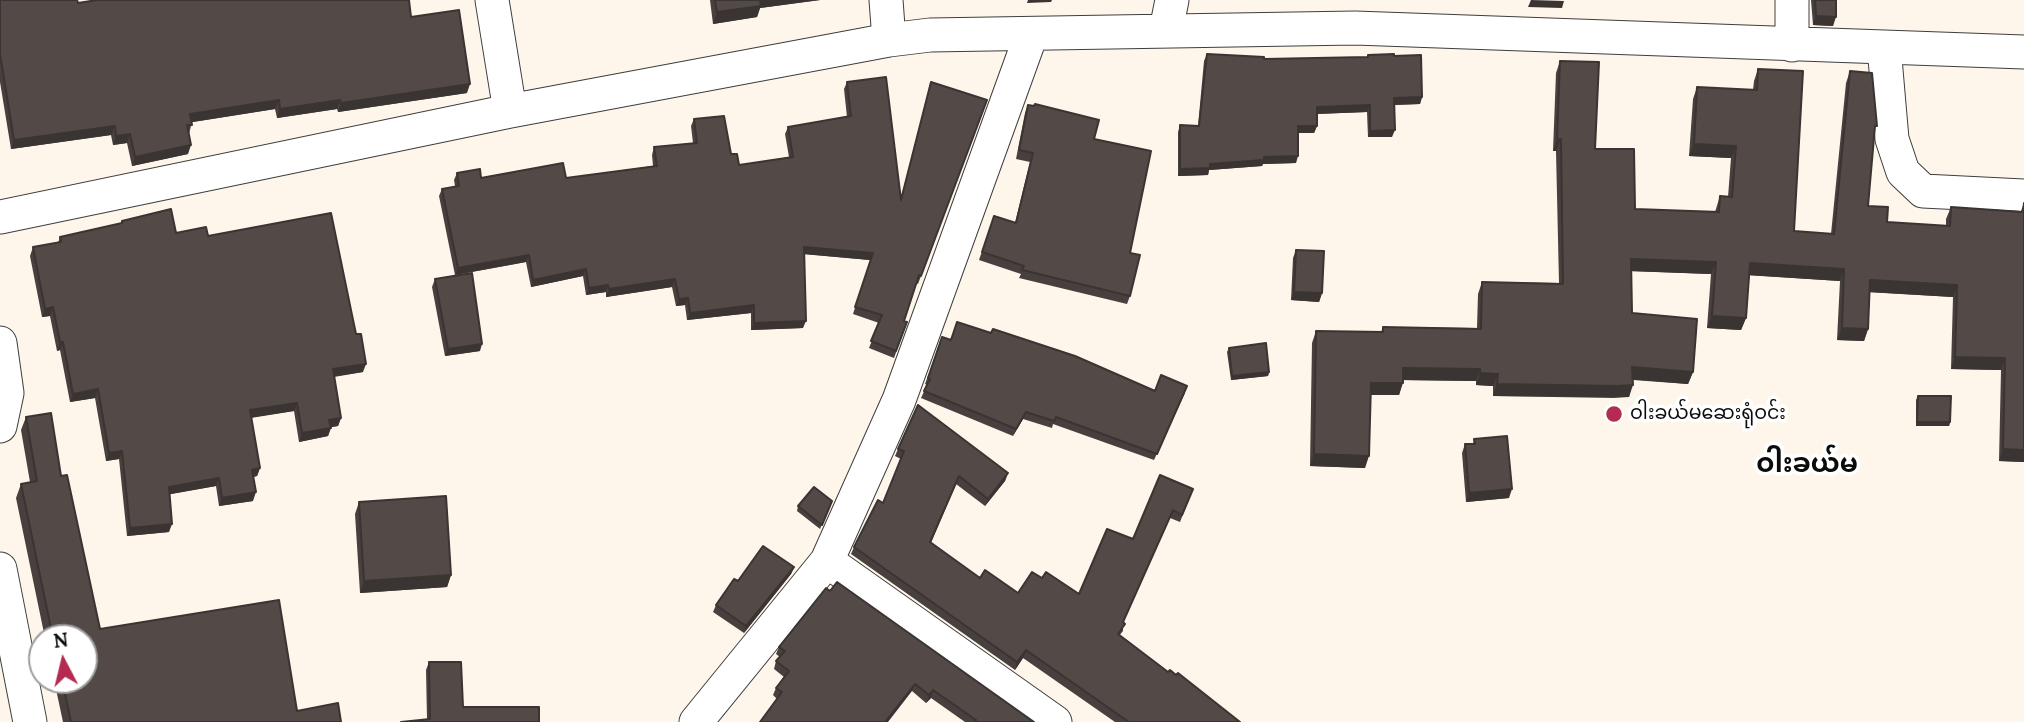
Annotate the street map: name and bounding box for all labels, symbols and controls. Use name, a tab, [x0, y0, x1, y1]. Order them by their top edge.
place label: ဝါးခယ်မဆေးရုံဝင်း	[1630, 403, 1786, 425]
marker: ဝါးခယ်မဆေးရုံဝင်း	[1604, 404, 1624, 424]
district label: ဝါးခယ်မ	[1756, 449, 1858, 481]
north arrow	[28, 624, 98, 694]
text: N	[52, 627, 69, 653]

